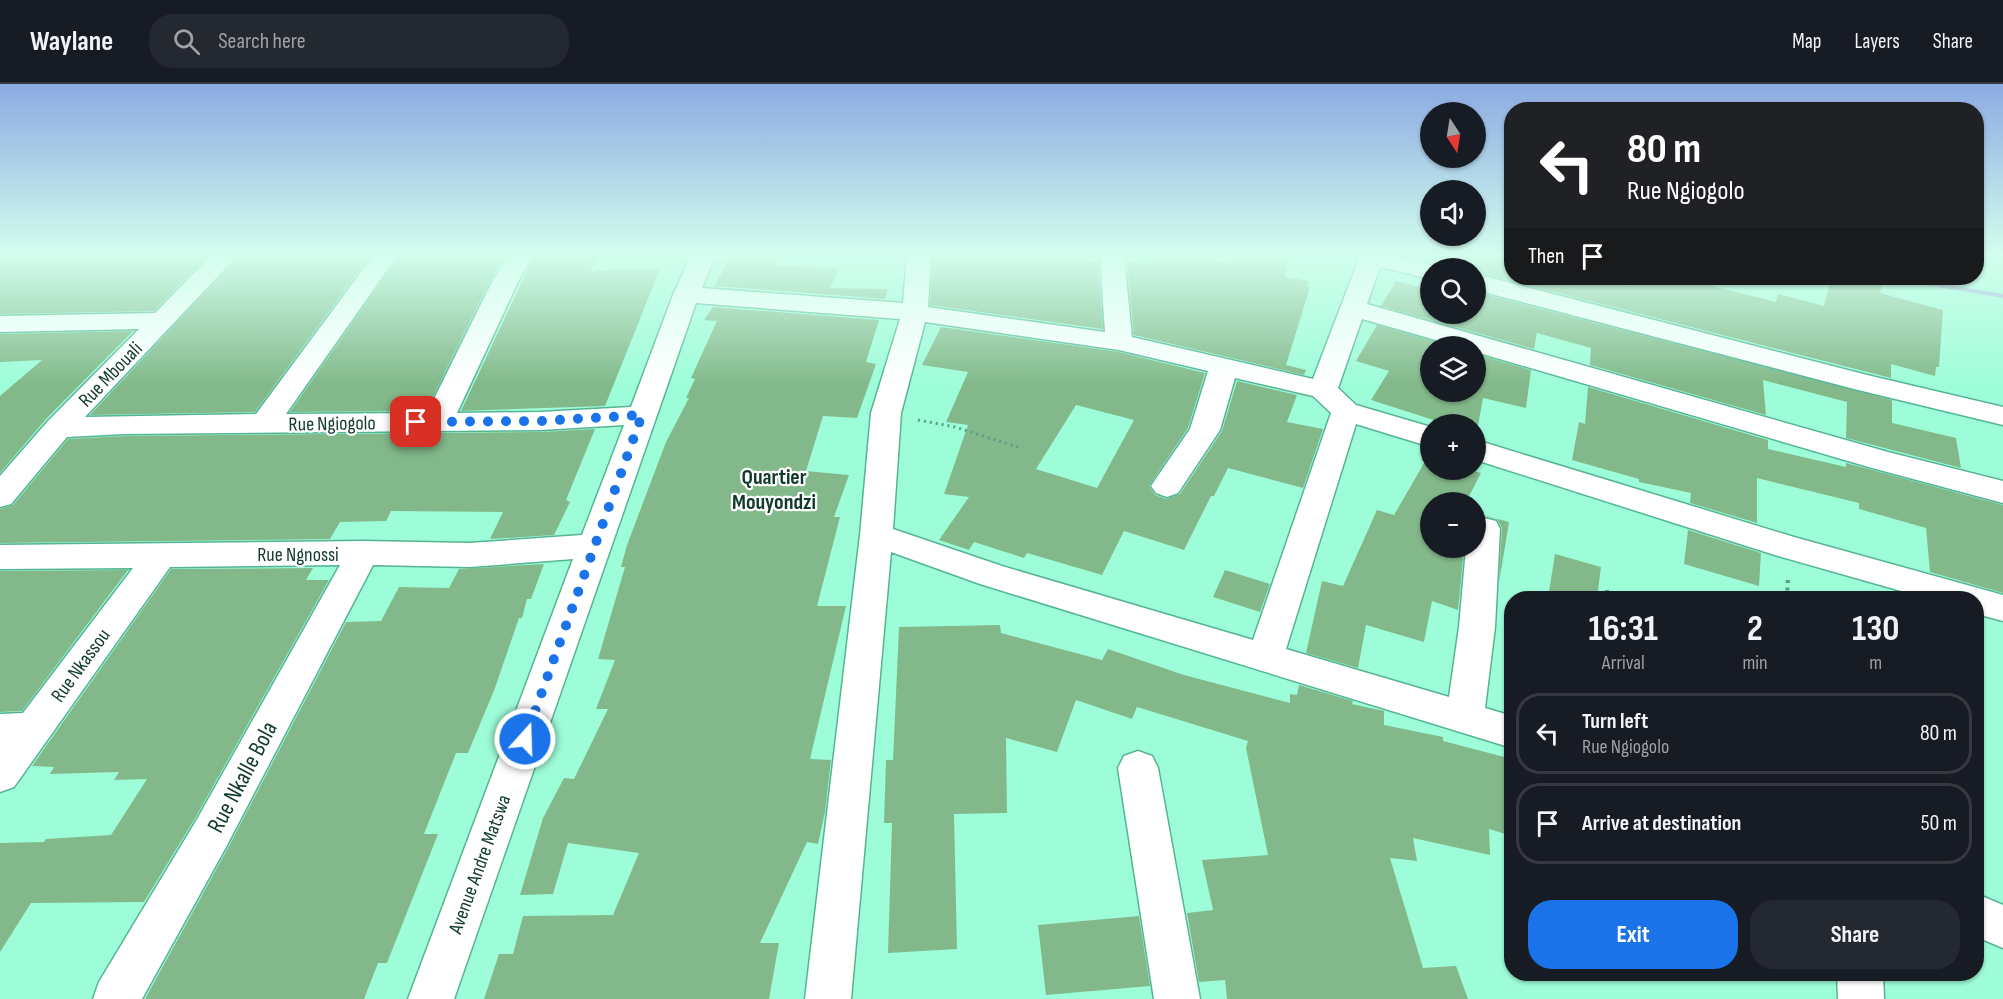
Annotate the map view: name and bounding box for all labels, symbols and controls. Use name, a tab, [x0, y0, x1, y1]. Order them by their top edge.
search box	[149, 14, 569, 68]
text: Waylane	[30, 25, 113, 58]
icon: search	[170, 25, 203, 58]
text: Search here	[218, 28, 306, 55]
text: Map	[1792, 29, 1821, 54]
text: Layers	[1854, 29, 1900, 54]
text: Share	[1933, 29, 1973, 54]
north arrow	[1420, 102, 1486, 168]
map controls	[1420, 102, 1486, 558]
text: 80 m	[1627, 124, 1701, 175]
icon: left	[1528, 126, 1606, 204]
text: Rue Ngiogolo	[1627, 175, 1745, 207]
button: sound	[1420, 180, 1486, 246]
icon: arrive	[1576, 240, 1609, 273]
text: Then	[1528, 243, 1564, 270]
button: search	[1420, 258, 1486, 324]
button: layers	[1420, 336, 1486, 402]
street label: Rue Mbouali	[74, 337, 148, 412]
pin	[390, 396, 441, 447]
icon: arrive	[399, 405, 432, 438]
street label: Rue Ngiogolo	[288, 411, 376, 437]
button: +	[1420, 414, 1486, 480]
district label: Quartier Mouyondzi	[732, 464, 816, 516]
button: −	[1420, 492, 1486, 558]
street label: Rue Ngnossi	[257, 543, 339, 567]
text: 16:31	[1589, 608, 1658, 651]
text: 2	[1747, 608, 1763, 651]
text: 130	[1852, 608, 1899, 651]
street label: Rue Nkassou	[46, 624, 116, 707]
text: Arrival	[1602, 651, 1645, 675]
text: min	[1742, 651, 1768, 675]
text: m	[1869, 651, 1882, 675]
position arrow	[493, 707, 557, 771]
text: Turn left	[1582, 708, 1648, 735]
street label: Rue Nkalle Bola	[201, 717, 284, 838]
icon: left	[1531, 717, 1564, 750]
text: 80 m	[1920, 720, 1957, 747]
text: Rue Ngiogolo	[1582, 735, 1669, 759]
street label: Avenue Andre Matswa	[443, 792, 516, 938]
icon: arrive	[1531, 807, 1564, 840]
text: Arrive at destination	[1582, 810, 1741, 837]
text: 50 m	[1921, 810, 1957, 837]
button: Exit	[1528, 900, 1738, 969]
button: Share	[1750, 900, 1960, 969]

